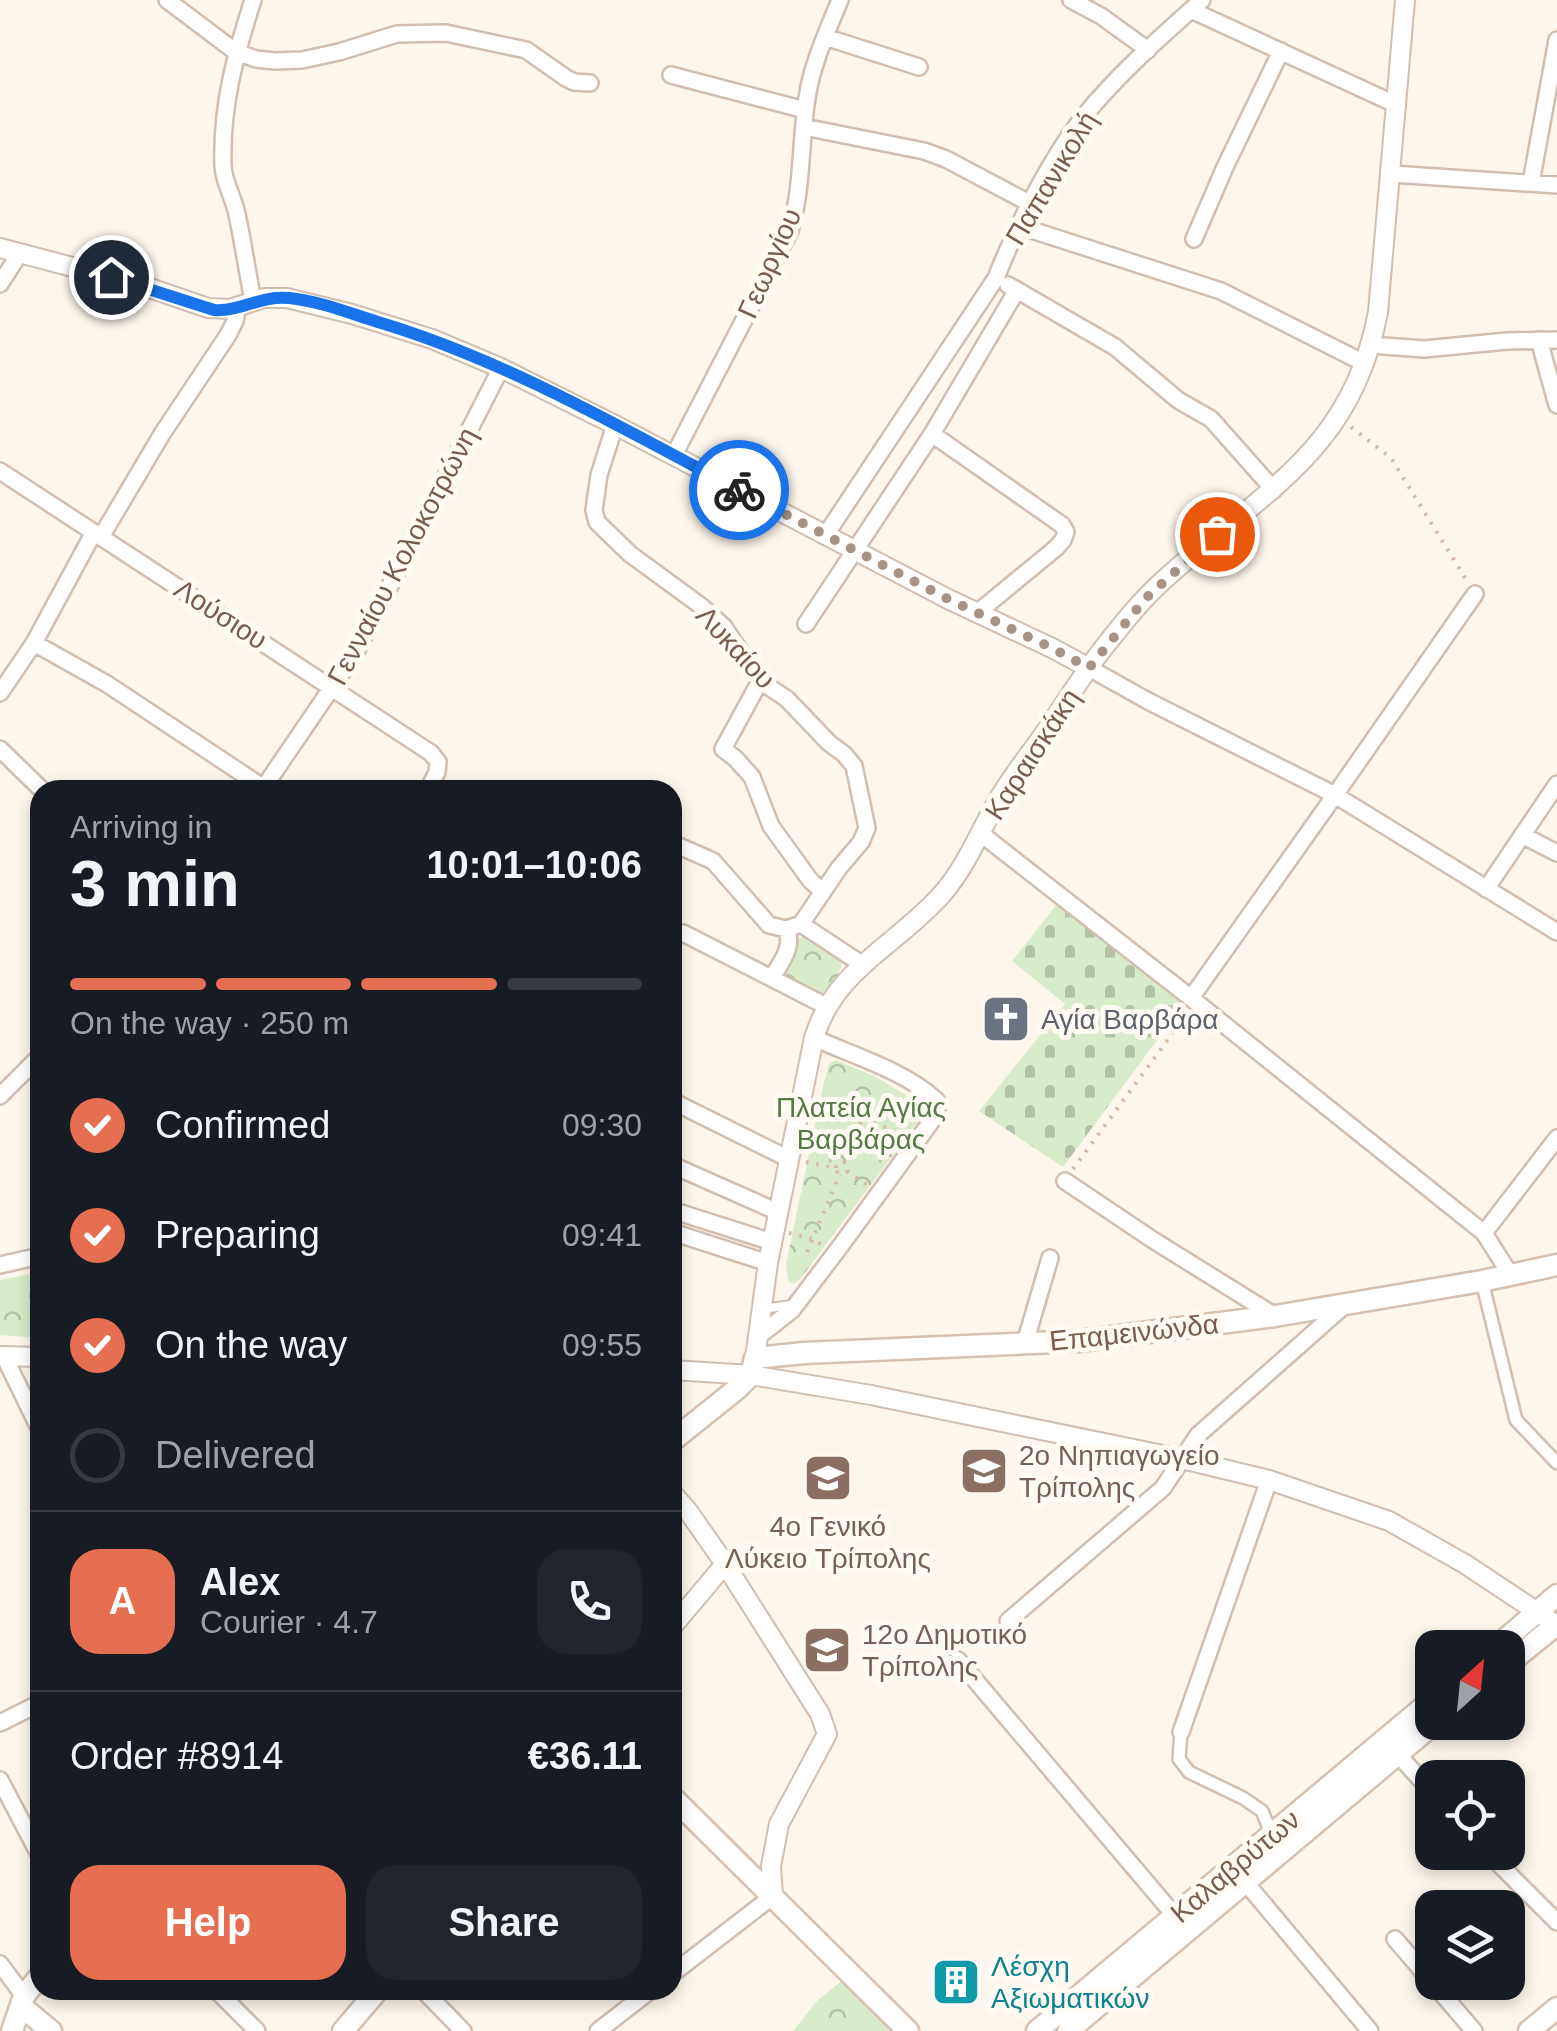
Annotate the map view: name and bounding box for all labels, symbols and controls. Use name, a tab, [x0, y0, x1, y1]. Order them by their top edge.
street label: Παπανικολή	[1000, 106, 1103, 251]
street label: Γεωργίου	[732, 204, 807, 323]
pin	[69, 235, 154, 320]
icon: home	[84, 250, 139, 305]
street label: Γενναίου Κολοκοτρώνη	[321, 422, 483, 690]
courier	[689, 440, 789, 540]
icon: bike	[712, 463, 767, 518]
pin	[1175, 492, 1260, 577]
icon: bag	[1190, 507, 1245, 562]
street label: Λούσιου	[169, 573, 273, 656]
street label: Λυκαίου	[690, 600, 781, 695]
street label: Καραισκάκη	[979, 683, 1086, 825]
text: Arriving in	[70, 809, 212, 845]
text: 10:01–10:06	[426, 844, 642, 886]
text: 3 min	[70, 847, 240, 920]
church icon: Αγία Βαρβάρα	[980, 993, 1032, 1045]
place label: Αγία Βαρβάρα	[1041, 1004, 1219, 1035]
text: On the way · 250 m	[70, 1005, 349, 1041]
park label: Πλατεία Αγίας Βαρβάρας	[776, 1092, 946, 1155]
icon: check	[70, 1098, 125, 1153]
text: Confirmed	[155, 1104, 330, 1146]
text: 09:30	[562, 1107, 642, 1143]
icon: check	[70, 1208, 125, 1263]
text: Preparing	[155, 1214, 320, 1256]
text: 09:41	[562, 1217, 642, 1253]
street label: Επαμεινώνδα	[1048, 1308, 1220, 1357]
icon: check	[70, 1318, 125, 1373]
text: On the way	[155, 1324, 347, 1366]
text: 09:55	[562, 1327, 642, 1363]
text: Delivered	[155, 1434, 316, 1476]
place label: 2ο Νηπιαγωγείο Τρίπολης	[1019, 1440, 1220, 1503]
school or university icon: 2ο Νηπιαγωγείο Τρίπολης	[958, 1445, 1010, 1497]
school or university icon: 4ο Γενικό Λύκειο Τρίπολης	[802, 1452, 854, 1504]
place label: 4ο Γενικό Λύκειο Τρίπολης	[725, 1511, 931, 1574]
button: phone	[537, 1549, 642, 1654]
text: Alex	[200, 1561, 280, 1603]
text: A	[109, 1580, 136, 1622]
text: Courier · 4.7	[200, 1604, 378, 1640]
place label: 12ο Δημοτικό Τρίπολης	[862, 1619, 1027, 1682]
school or university icon: 12ο Δημοτικό Τρίπολης	[801, 1624, 853, 1676]
north arrow	[1415, 1630, 1525, 1740]
map controls	[1415, 1630, 1525, 2000]
text: Order #8914	[70, 1735, 283, 1777]
text: €36.11	[528, 1735, 642, 1777]
button: locate	[1415, 1760, 1525, 1870]
street label: Καλαβρύτων	[1165, 1804, 1306, 1929]
button: Help	[70, 1865, 346, 1980]
button: Share	[366, 1865, 642, 1980]
button: layers	[1415, 1890, 1525, 2000]
place label: Λέσχη Αξιωματικών	[991, 1951, 1149, 2014]
building icon: Λέσχη Αξιωματικών	[930, 1956, 982, 2008]

